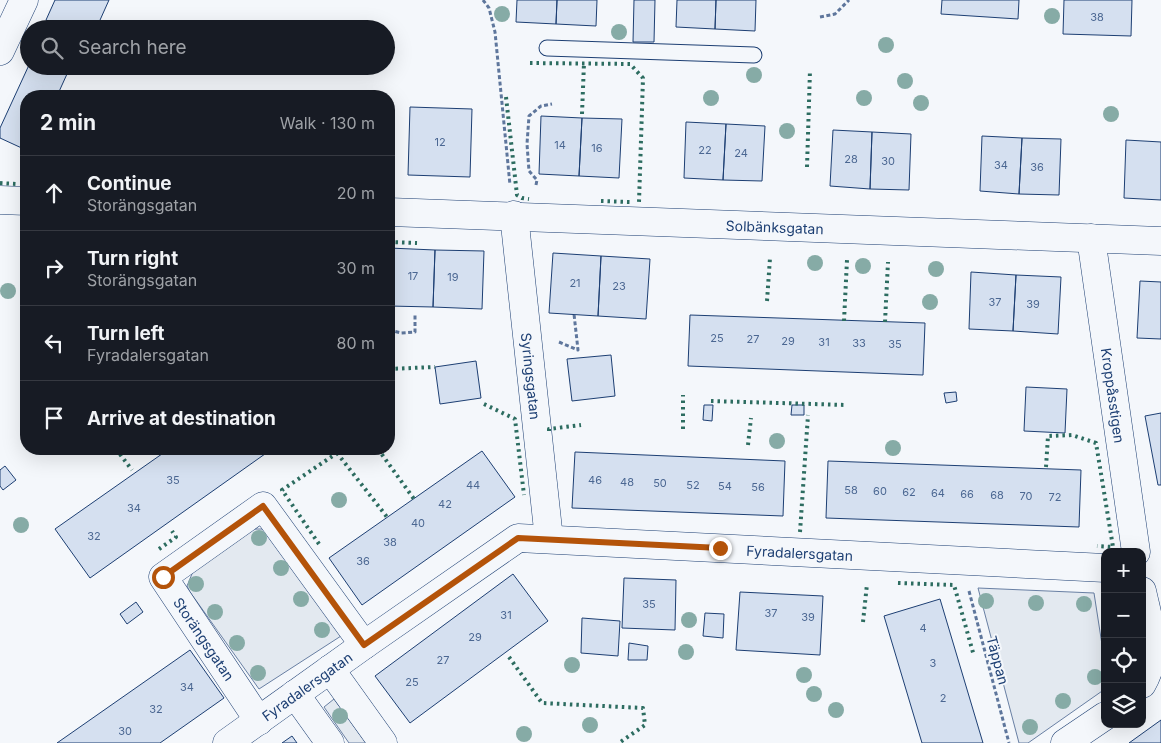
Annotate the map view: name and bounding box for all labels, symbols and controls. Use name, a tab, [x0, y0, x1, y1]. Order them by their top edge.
house number: 38	[1090, 10, 1104, 24]
search box	[20, 20, 395, 75]
icon: search	[38, 34, 66, 62]
text: Search here	[78, 36, 187, 59]
text: 2 min	[40, 110, 96, 135]
text: Walk · 130 m	[280, 113, 375, 133]
house number: 12	[434, 135, 446, 149]
house number: 14	[554, 138, 566, 152]
house number: 16	[591, 141, 603, 155]
house number: 22	[698, 143, 712, 157]
house number: 24	[734, 146, 748, 160]
house number: 28	[844, 152, 858, 166]
house number: 30	[881, 154, 895, 168]
house number: 34	[994, 158, 1008, 172]
house number: 36	[1030, 160, 1044, 174]
text: Continue	[87, 172, 172, 195]
icon: ahead	[40, 179, 68, 207]
text: 20 m	[337, 183, 375, 203]
text: Storängsgatan	[87, 195, 197, 215]
street label: Solbänksgatan	[725, 216, 824, 237]
text: Turn right	[87, 247, 178, 270]
icon: right	[40, 254, 68, 282]
text: 30 m	[337, 258, 375, 278]
house number: 17	[408, 269, 418, 283]
text: Storängsgatan	[87, 270, 197, 290]
house number: 19	[447, 270, 459, 284]
house number: 21	[569, 276, 581, 290]
house number: 23	[612, 279, 626, 293]
house number: 37	[988, 295, 1002, 309]
house number: 39	[1026, 297, 1040, 311]
text: Turn left	[87, 322, 165, 345]
icon: left	[40, 329, 68, 357]
house number: 25	[710, 331, 724, 345]
street label: Syringsgatan	[518, 332, 545, 420]
house number: 27	[747, 332, 759, 346]
text: 80 m	[336, 333, 375, 353]
house number: 29	[781, 334, 795, 348]
house number: 31	[818, 335, 830, 349]
house number: 33	[852, 336, 866, 350]
house number: 35	[888, 337, 902, 351]
text: Fyradalersgatan	[87, 345, 209, 365]
street label: Kroppåsstigen	[1098, 347, 1129, 444]
icon: arrive	[40, 404, 68, 432]
text: Arrive at destination	[87, 407, 276, 430]
house number: 35	[166, 473, 180, 487]
house number: 46	[588, 473, 602, 487]
house number: 48	[620, 475, 634, 489]
house number: 50	[653, 476, 667, 490]
house number: 44	[466, 478, 480, 492]
house number: 52	[686, 478, 700, 492]
house number: 54	[718, 479, 732, 493]
house number: 56	[751, 480, 765, 494]
house number: 58	[844, 483, 858, 497]
house number: 60	[873, 484, 887, 498]
house number: 62	[902, 485, 916, 499]
house number: 64	[931, 486, 945, 500]
house number: 66	[960, 487, 974, 501]
house number: 68	[990, 488, 1004, 502]
house number: 70	[1020, 489, 1033, 503]
house number: 72	[1049, 490, 1061, 504]
house number: 42	[438, 497, 452, 511]
house number: 34	[127, 501, 141, 515]
house number: 40	[411, 516, 425, 530]
house number: 32	[87, 529, 101, 543]
house number: 38	[383, 535, 397, 549]
route end	[709, 537, 732, 560]
street label: Fyradalersgatan	[746, 541, 853, 564]
map controls	[1101, 548, 1146, 728]
button: +	[1101, 548, 1146, 593]
house number: 36	[356, 554, 370, 568]
route start	[152, 566, 175, 589]
button: −	[1101, 593, 1146, 638]
street label: Storängsgatan	[170, 594, 238, 684]
house number: 35	[642, 597, 656, 611]
house number: 37	[764, 606, 778, 620]
house number: 31	[500, 608, 512, 622]
house number: 39	[801, 610, 815, 624]
house number: 4	[919, 621, 927, 635]
house number: 29	[468, 630, 482, 644]
street label: Täppan	[983, 634, 1013, 686]
button: locate	[1101, 638, 1146, 683]
street label: Fyradalersgatan	[258, 648, 355, 724]
house number: 27	[437, 653, 449, 667]
house number: 3	[930, 656, 937, 670]
house number: 25	[405, 675, 419, 689]
house number: 34	[180, 680, 194, 694]
button: layers	[1101, 683, 1146, 728]
house number: 2	[940, 691, 946, 705]
house number: 32	[149, 702, 163, 716]
house number: 30	[118, 724, 132, 738]

